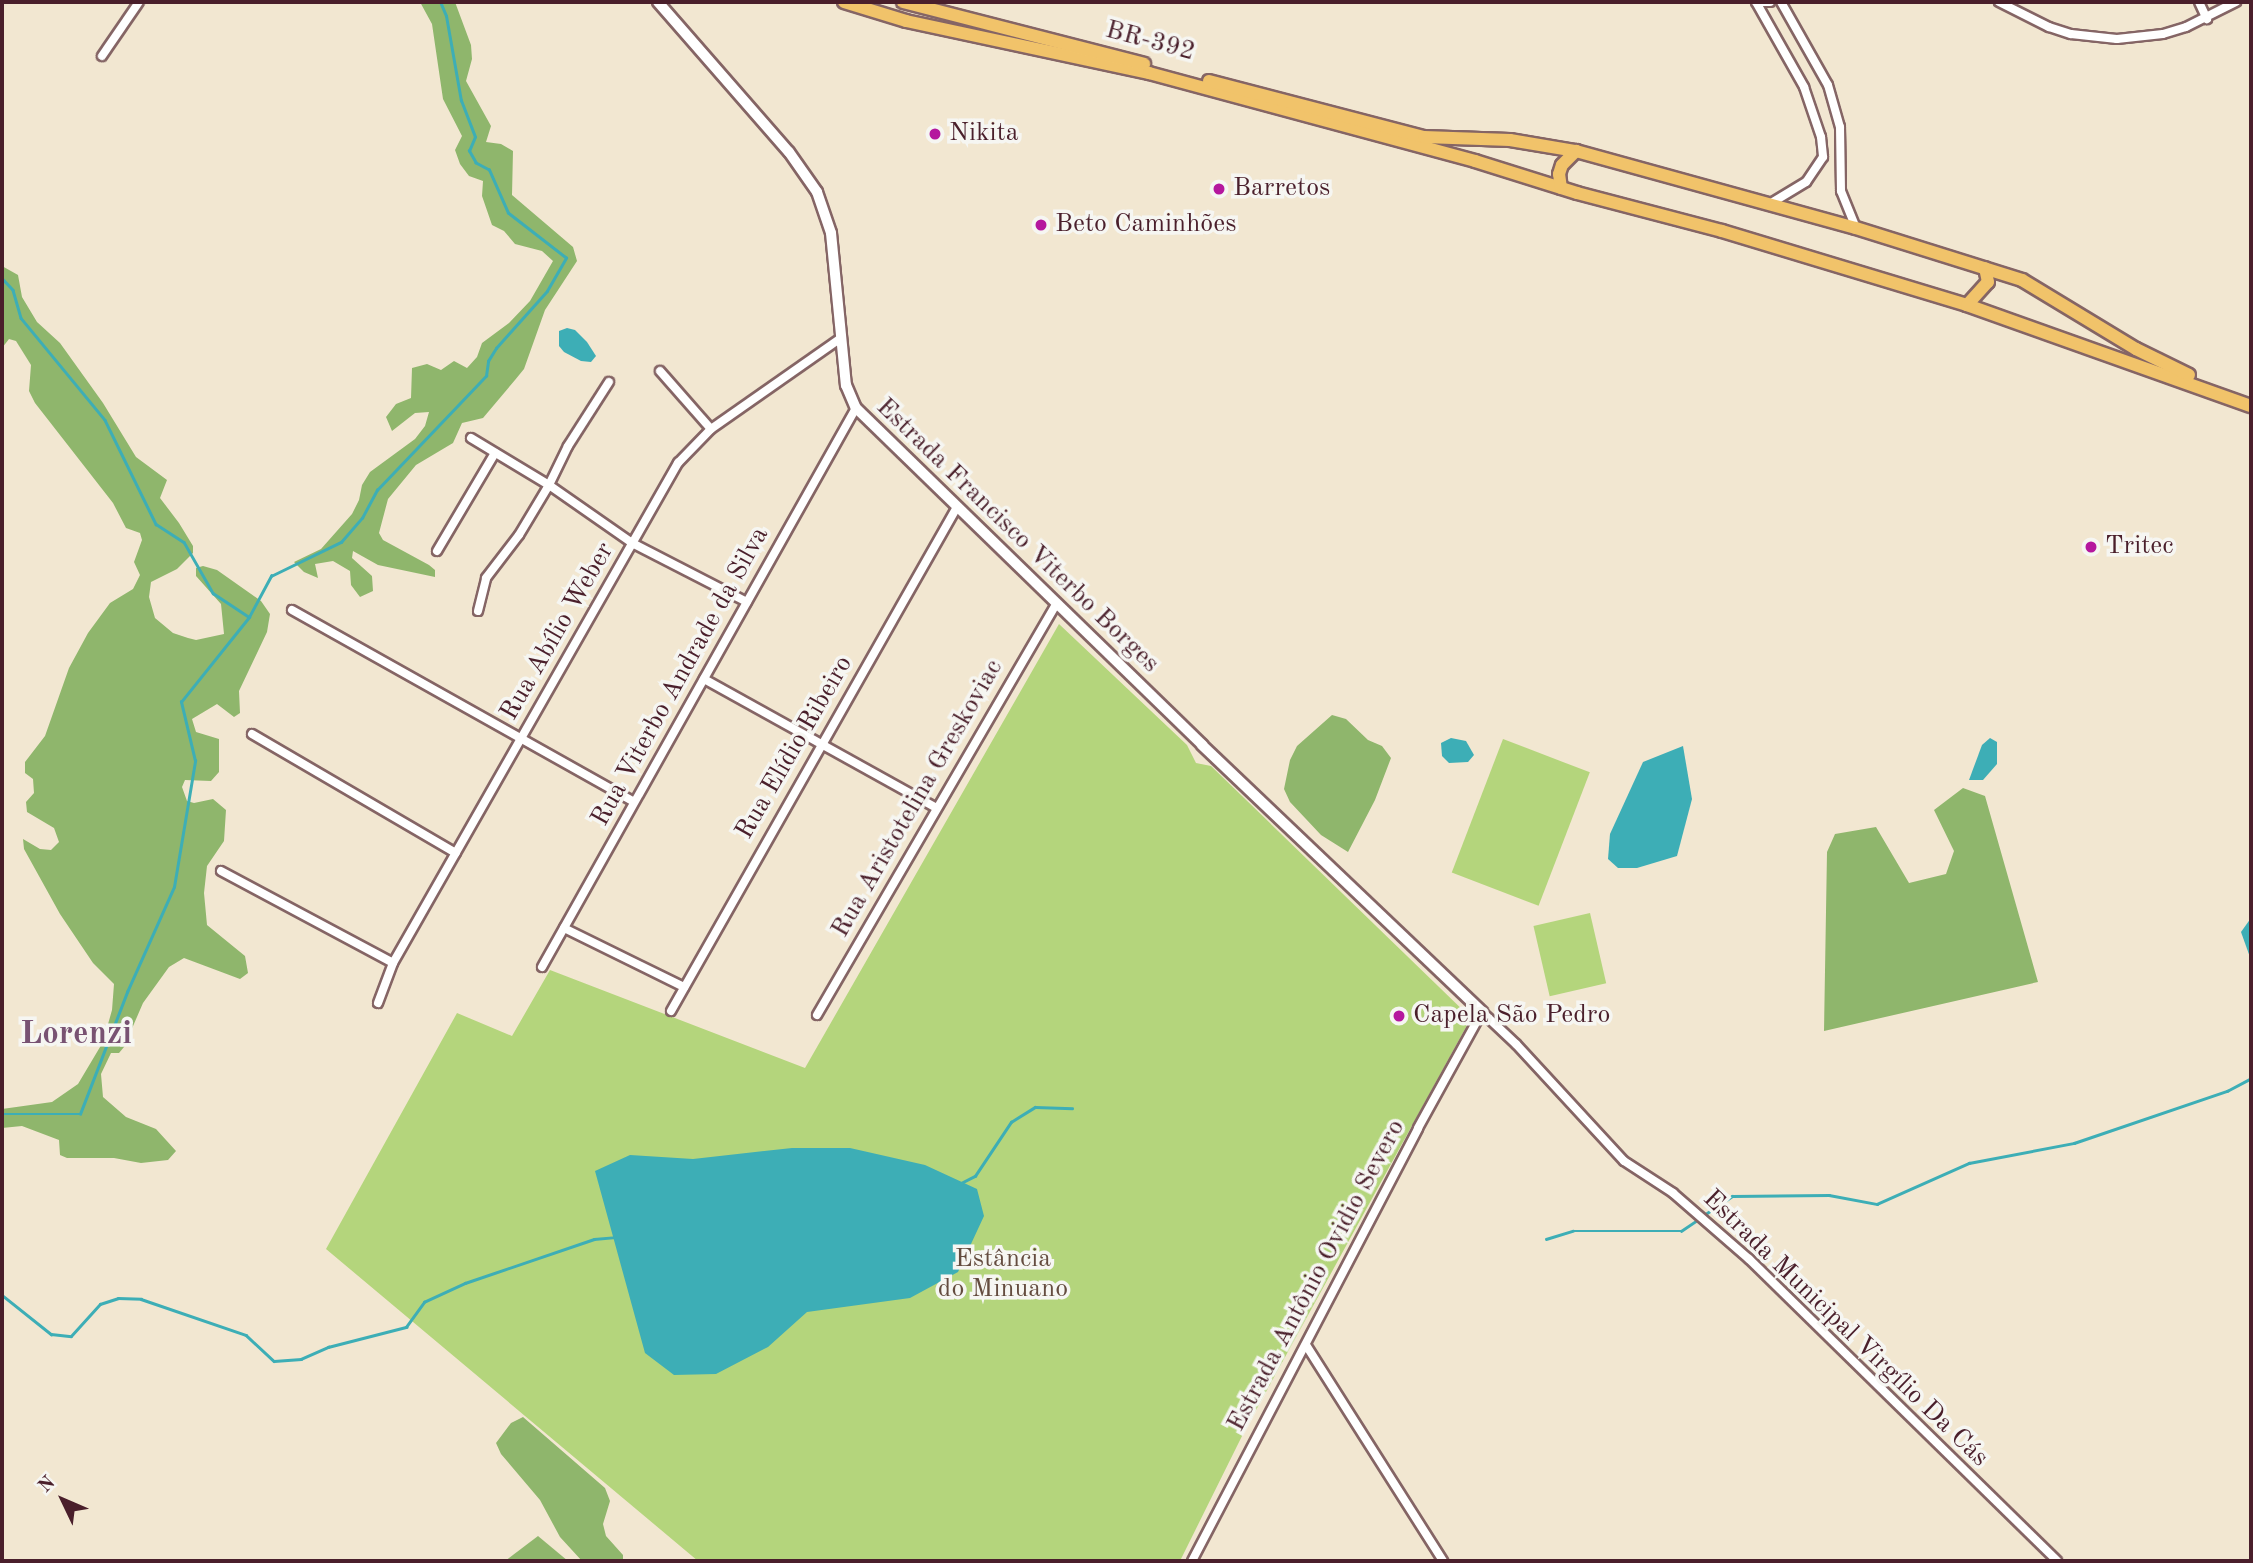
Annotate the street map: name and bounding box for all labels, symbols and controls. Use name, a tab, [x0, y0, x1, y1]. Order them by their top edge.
street label: BR-392	[1102, 15, 1198, 69]
place label: Nikita	[949, 118, 1019, 150]
marker: Nikita	[927, 126, 943, 142]
place label: Barretos	[1233, 173, 1330, 205]
marker: Barretos	[1211, 181, 1227, 197]
place label: Beto Caminhões	[1055, 209, 1236, 241]
marker: Beto Caminhões	[1033, 217, 1049, 233]
street label: Estrada Francisco Viterbo Borges	[869, 392, 1165, 680]
street label: Rua Viterbo Andrade da Silva	[586, 522, 776, 832]
place label: Tritec	[2105, 531, 2174, 563]
street label: Rua Abílio Weber	[494, 538, 622, 726]
marker: Tritec	[2083, 539, 2099, 555]
street label: Rua Elídio Ribeiro	[730, 651, 860, 845]
street label: Rua Aristotelina Greskoviac	[826, 655, 1010, 943]
place label: Capela São Pedro	[1413, 1000, 1610, 1032]
marker: Capela São Pedro	[1391, 1008, 1407, 1024]
district label: Lorenzi	[20, 1015, 132, 1055]
street label: Estrada Antônio Ovidio Severo	[1221, 1115, 1413, 1437]
street label: Estrada Municipal Virgílio Da Cás	[1696, 1184, 1994, 1474]
park label: Estância do Minuano	[938, 1244, 1068, 1306]
north arrow	[28, 1465, 98, 1535]
text: N	[36, 1473, 59, 1497]

